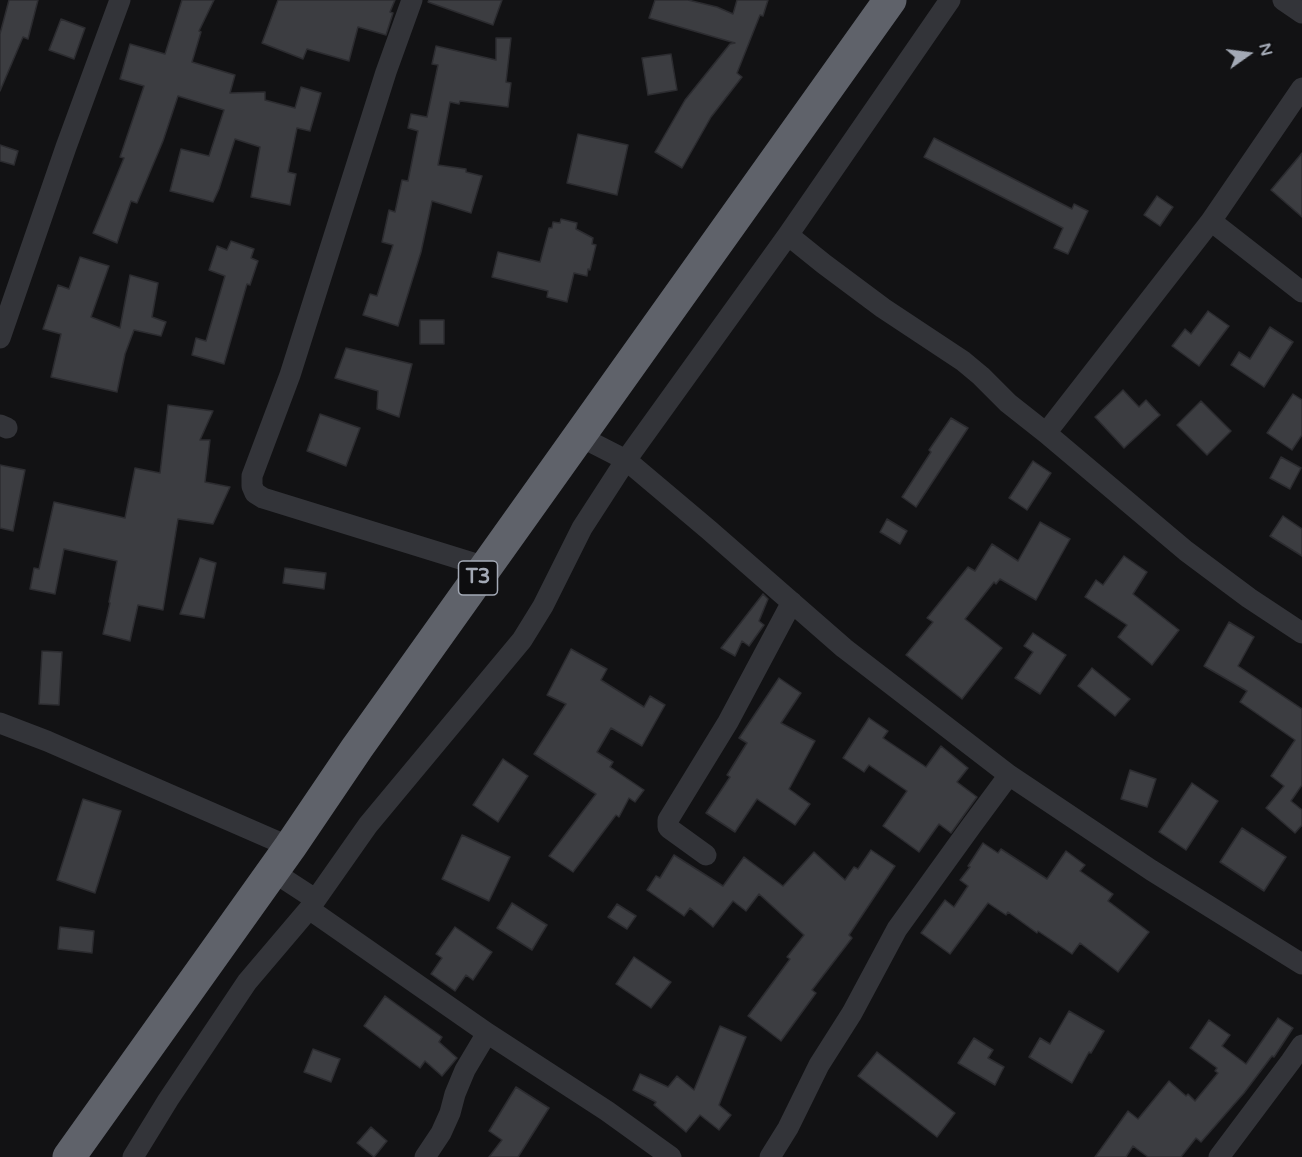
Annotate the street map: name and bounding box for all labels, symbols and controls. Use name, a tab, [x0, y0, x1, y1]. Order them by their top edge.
north arrow	[1218, 24, 1278, 84]
text: N	[1254, 41, 1277, 58]
road number: T3	[458, 561, 498, 595]

